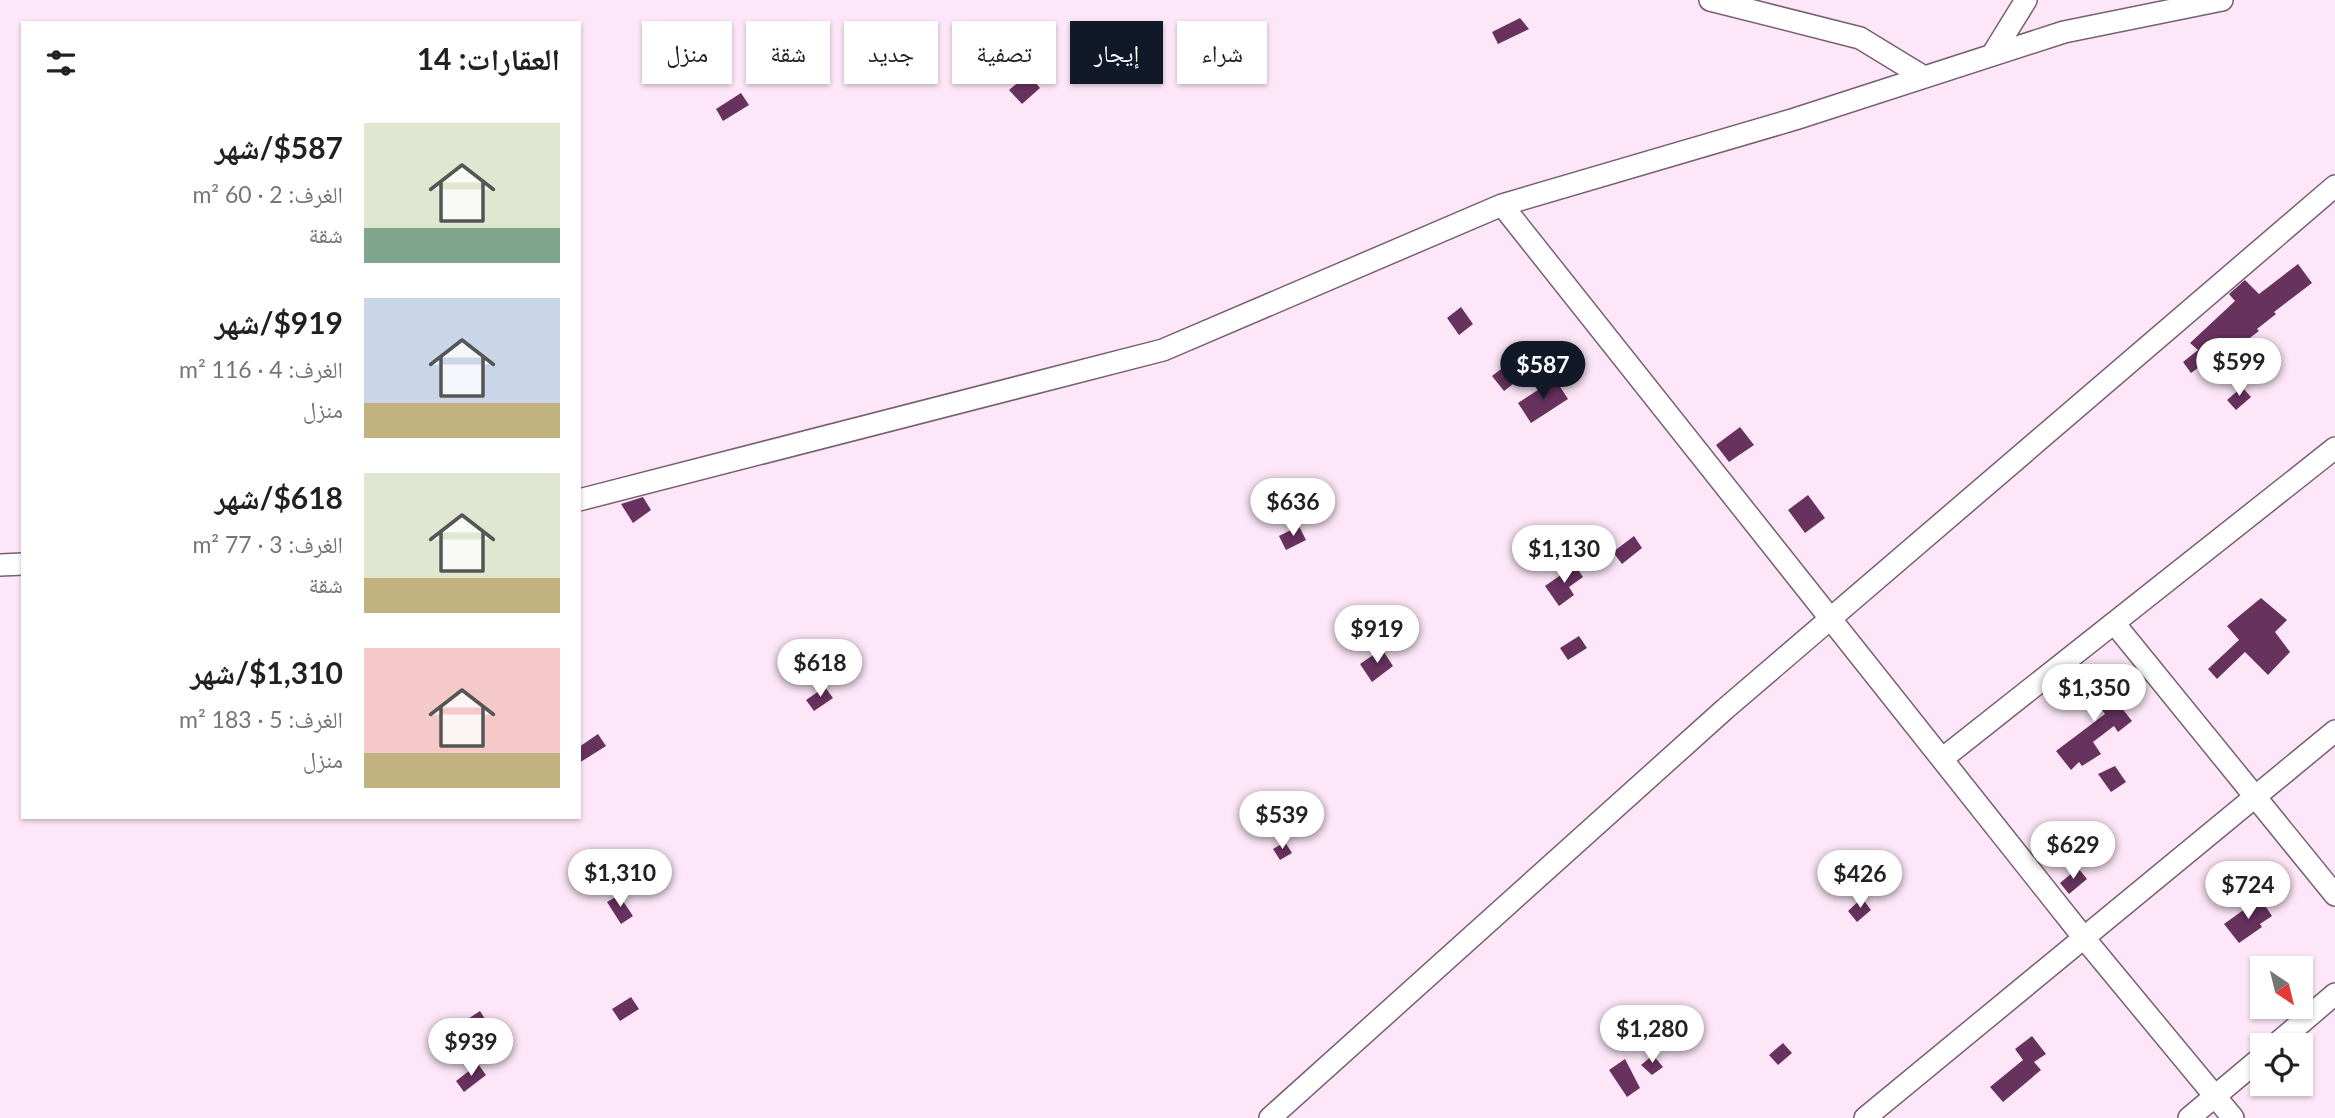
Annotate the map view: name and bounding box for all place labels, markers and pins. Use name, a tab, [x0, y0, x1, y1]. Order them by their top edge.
pin: $599	[2198, 338, 2280, 398]
pin: $587	[1502, 342, 1584, 401]
pin: $636	[1252, 478, 1334, 538]
pin: $1,130	[1507, 526, 1621, 585]
pin: $919	[1336, 606, 1418, 665]
pin: $618	[779, 640, 861, 699]
pin: $1,350	[2037, 664, 2151, 724]
pin: $539	[1241, 792, 1323, 851]
pin: $629	[2032, 822, 2114, 881]
pin: $1,310	[563, 850, 677, 909]
pin: $426	[1819, 850, 1901, 910]
pin: $724	[2207, 862, 2289, 921]
pin: $1,280	[1595, 1006, 1709, 1065]
pin: $939	[430, 1018, 512, 1078]

